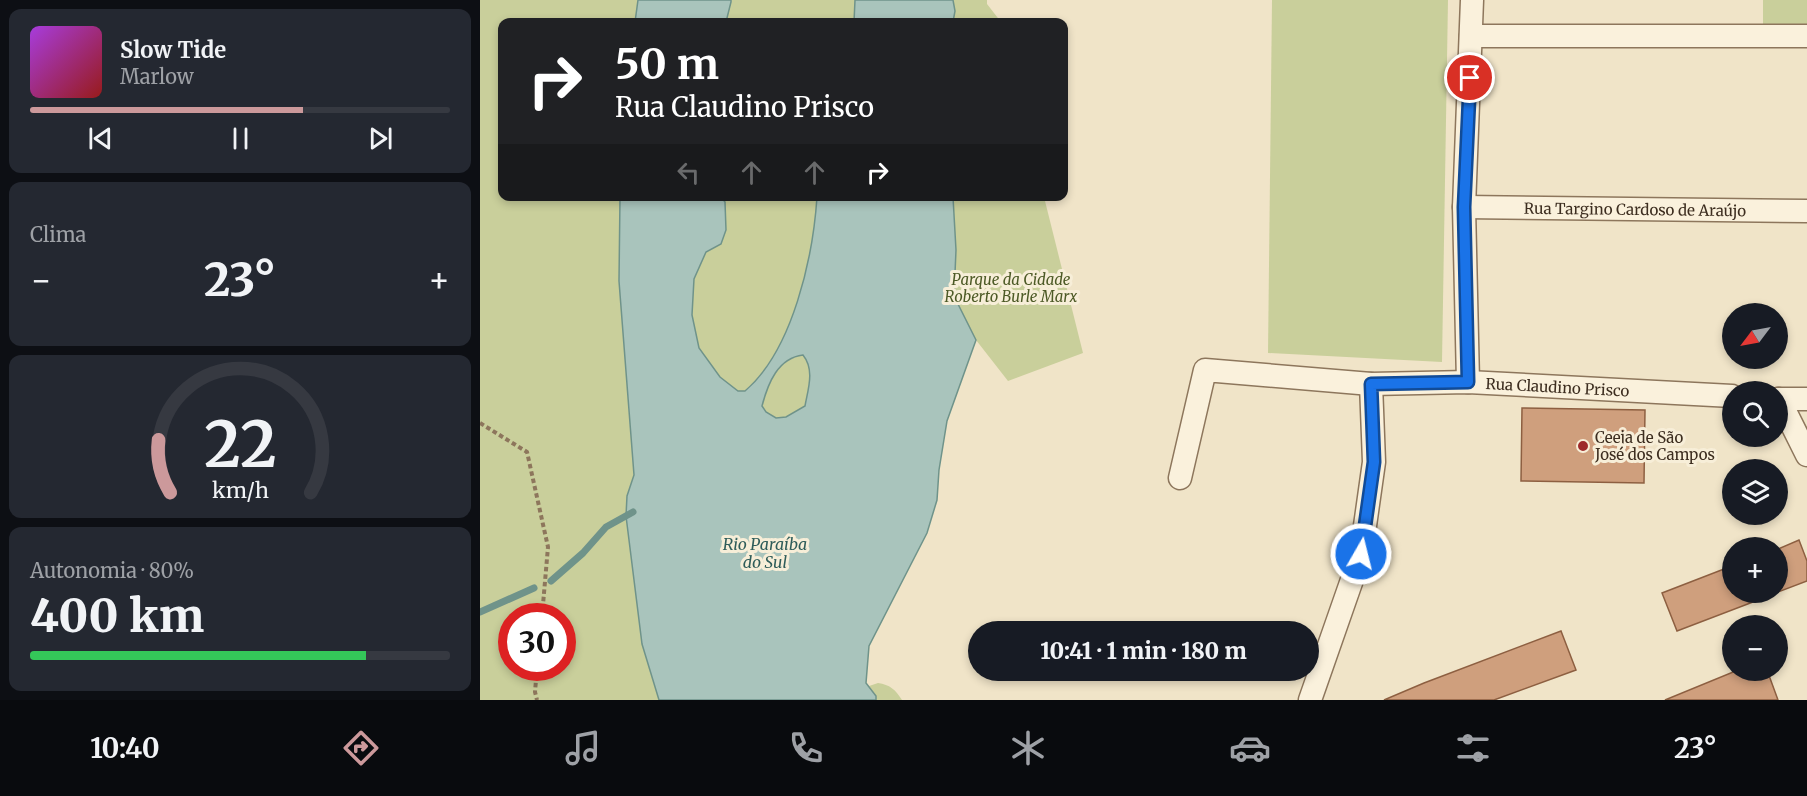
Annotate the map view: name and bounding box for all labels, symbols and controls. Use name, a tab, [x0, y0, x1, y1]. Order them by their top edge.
text: Slow Tide	[120, 36, 226, 64]
text: 50 m	[615, 38, 719, 90]
icon: right	[516, 42, 594, 120]
pin	[1444, 52, 1495, 103]
icon: arrive	[1453, 61, 1486, 94]
text: Marlow	[120, 64, 194, 89]
text: Rua Claudino Prisco	[615, 90, 874, 124]
icon: previous	[84, 122, 117, 155]
icon: pause	[224, 122, 257, 155]
icon: next	[364, 122, 397, 155]
icon: left	[672, 156, 705, 189]
icon: ahead	[735, 156, 768, 189]
icon: ahead	[798, 156, 831, 189]
icon: right	[861, 156, 894, 189]
street label: Rua Targino Cardoso de Araújo	[1524, 198, 1746, 220]
text: Clima	[30, 222, 86, 247]
text: 23°	[204, 252, 276, 308]
text: −	[30, 260, 52, 301]
text: +	[428, 260, 450, 301]
park label: Parque da Cidade Roberto Burle Marx	[945, 270, 1078, 306]
north arrow	[1722, 303, 1788, 369]
map controls	[1722, 303, 1788, 681]
street label: Rua Claudino Prisco	[1485, 373, 1630, 400]
button: search	[1722, 381, 1788, 447]
text: 22	[204, 407, 276, 485]
place label: Ceeja de São José dos Campos	[1594, 428, 1715, 464]
marker: Ceeja de São José dos Campos	[1576, 439, 1590, 453]
button: layers	[1722, 459, 1788, 525]
text: km/h	[212, 478, 268, 505]
position arrow	[1329, 522, 1393, 586]
water label: Rio Paraíba do Sul	[723, 534, 807, 572]
button: +	[1722, 537, 1788, 603]
text: Autonomia · 80%	[30, 558, 194, 583]
text: 400 km	[30, 588, 204, 644]
speed limit sign: 30	[498, 603, 576, 681]
button: −	[1722, 615, 1788, 681]
text: 10:41 · 1 min · 180 m	[1040, 637, 1247, 665]
icon: directions	[340, 727, 382, 769]
icon: music	[562, 727, 604, 769]
icon: phone	[785, 727, 827, 769]
icon: climate	[1007, 727, 1049, 769]
icon: car	[1229, 727, 1271, 769]
icon: filters	[1452, 727, 1494, 769]
text: 10:40	[90, 731, 160, 765]
text: 23°	[1674, 731, 1717, 765]

